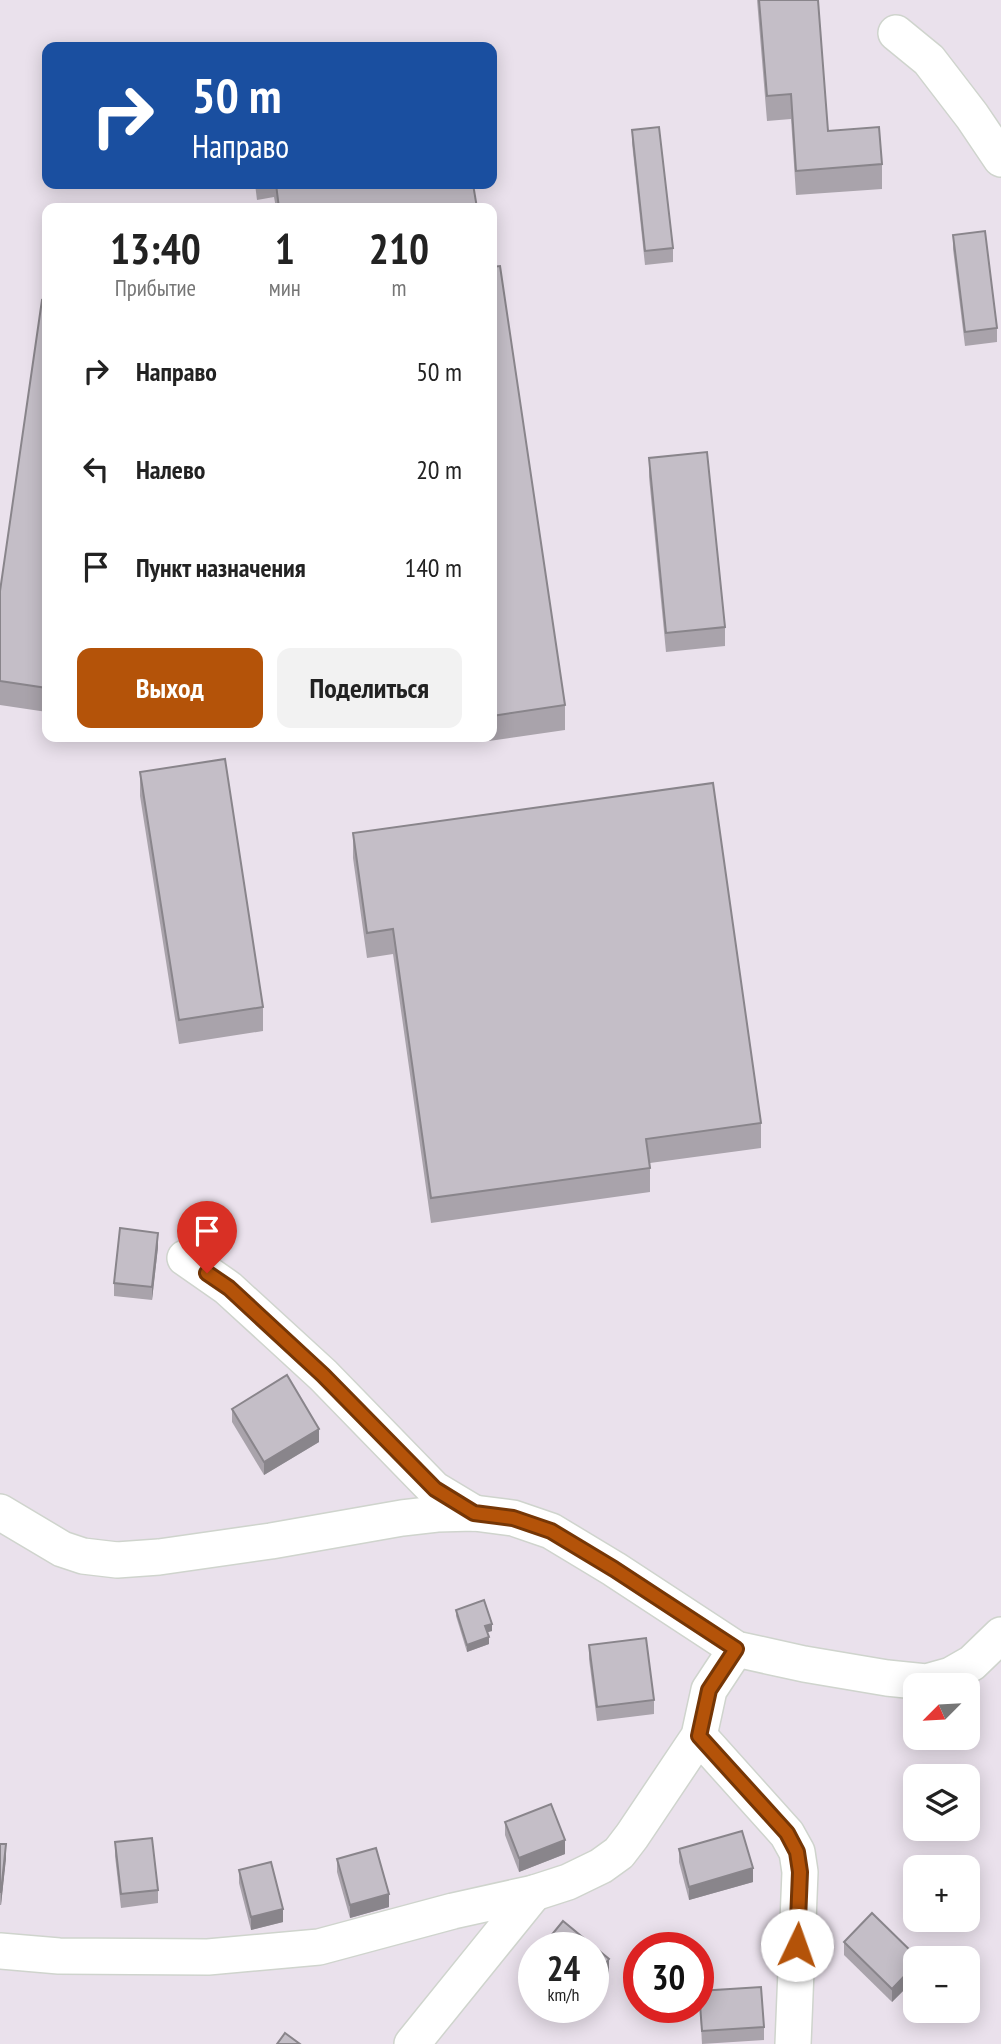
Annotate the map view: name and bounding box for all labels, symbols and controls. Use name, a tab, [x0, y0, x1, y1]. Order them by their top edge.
text: 50 m	[192, 63, 281, 127]
icon: right	[77, 70, 168, 161]
text: Направо	[192, 125, 289, 167]
text: 13:40	[110, 221, 201, 276]
text: 1	[275, 221, 295, 276]
text: 210	[369, 221, 429, 276]
text: Прибытие	[115, 273, 196, 302]
text: мин	[269, 273, 301, 302]
text: m	[391, 273, 406, 302]
icon: right	[77, 352, 115, 390]
text: Направо	[136, 355, 217, 388]
text: 50 m	[416, 355, 462, 388]
icon: left	[77, 450, 115, 488]
text: Налево	[136, 453, 205, 486]
text: 20 m	[416, 453, 462, 486]
icon: arrive	[77, 548, 115, 586]
text: Пункт назначения	[136, 551, 306, 584]
text: 140 m	[404, 551, 462, 584]
button: Выход	[77, 648, 263, 728]
button: Поделиться	[277, 648, 462, 728]
pin	[177, 1201, 237, 1273]
icon: arrive	[188, 1212, 226, 1250]
north arrow	[903, 1673, 980, 1750]
map controls	[903, 1673, 980, 2023]
button: layers	[903, 1764, 980, 1841]
button: +	[903, 1855, 980, 1932]
position arrow	[760, 1908, 834, 1982]
speed limit sign: 30	[623, 1932, 714, 2023]
text: 24	[547, 1945, 580, 1991]
button: −	[903, 1946, 980, 2023]
text: km/h	[548, 1983, 579, 2006]

